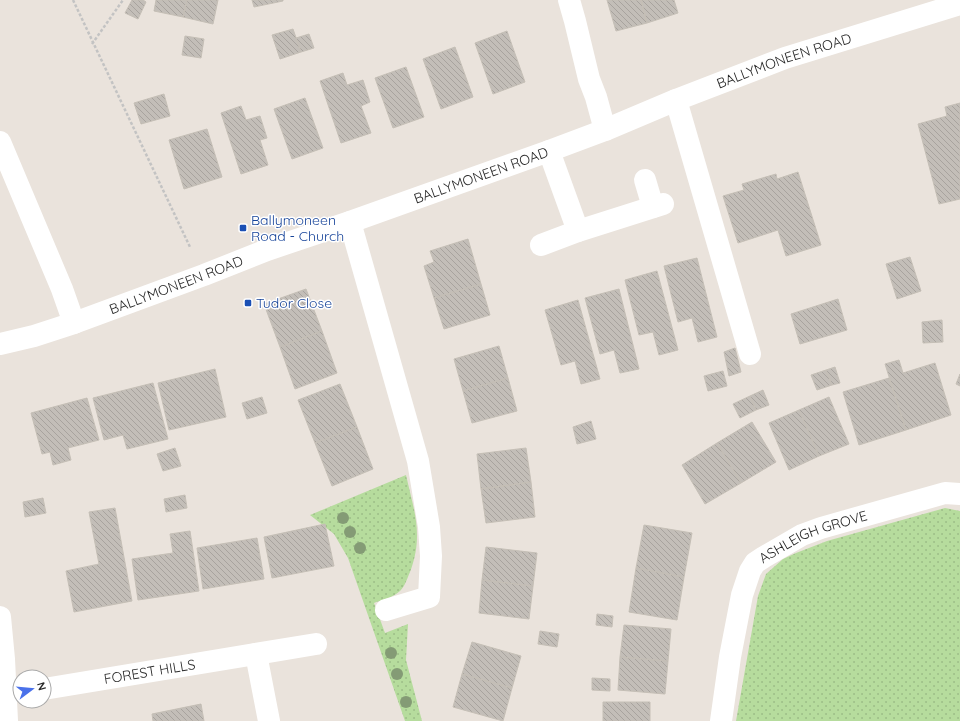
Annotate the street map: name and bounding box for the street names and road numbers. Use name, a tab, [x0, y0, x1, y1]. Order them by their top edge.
street label: BALLYMONEEN ROAD	[714, 29, 853, 93]
street label: BALLYMONEEN ROAD	[411, 143, 551, 208]
street label: BALLYMONEEN ROAD	[107, 251, 246, 318]
street label: ASHLEIGH GROVE	[755, 506, 869, 567]
street label: FOREST HILLS	[102, 655, 197, 688]

